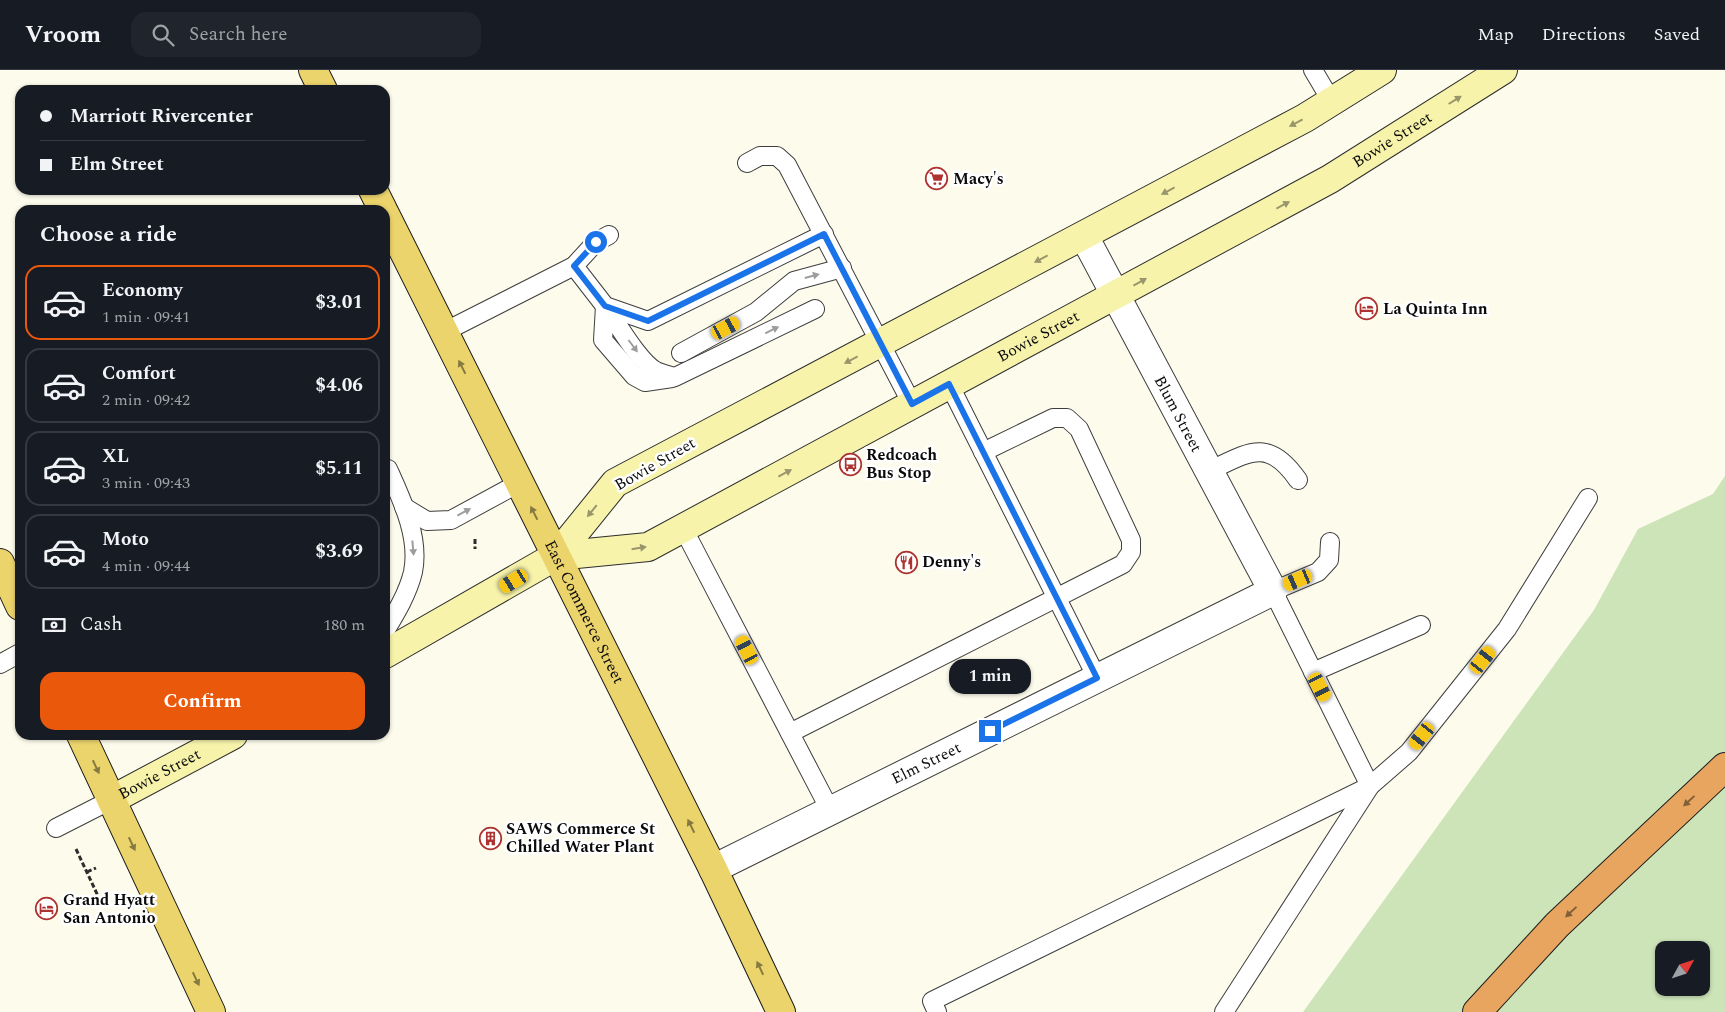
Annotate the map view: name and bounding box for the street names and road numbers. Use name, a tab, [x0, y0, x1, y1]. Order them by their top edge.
street label: Bowie Street	[1348, 105, 1437, 174]
street label: Bowie Street	[993, 304, 1084, 368]
street label: Blum Street	[1148, 371, 1208, 457]
street label: Bowie Street	[610, 431, 700, 497]
street label: East Commerce Street	[538, 536, 631, 688]
street label: Elm Street	[887, 736, 965, 791]
street label: Bowie Street	[114, 742, 205, 806]

